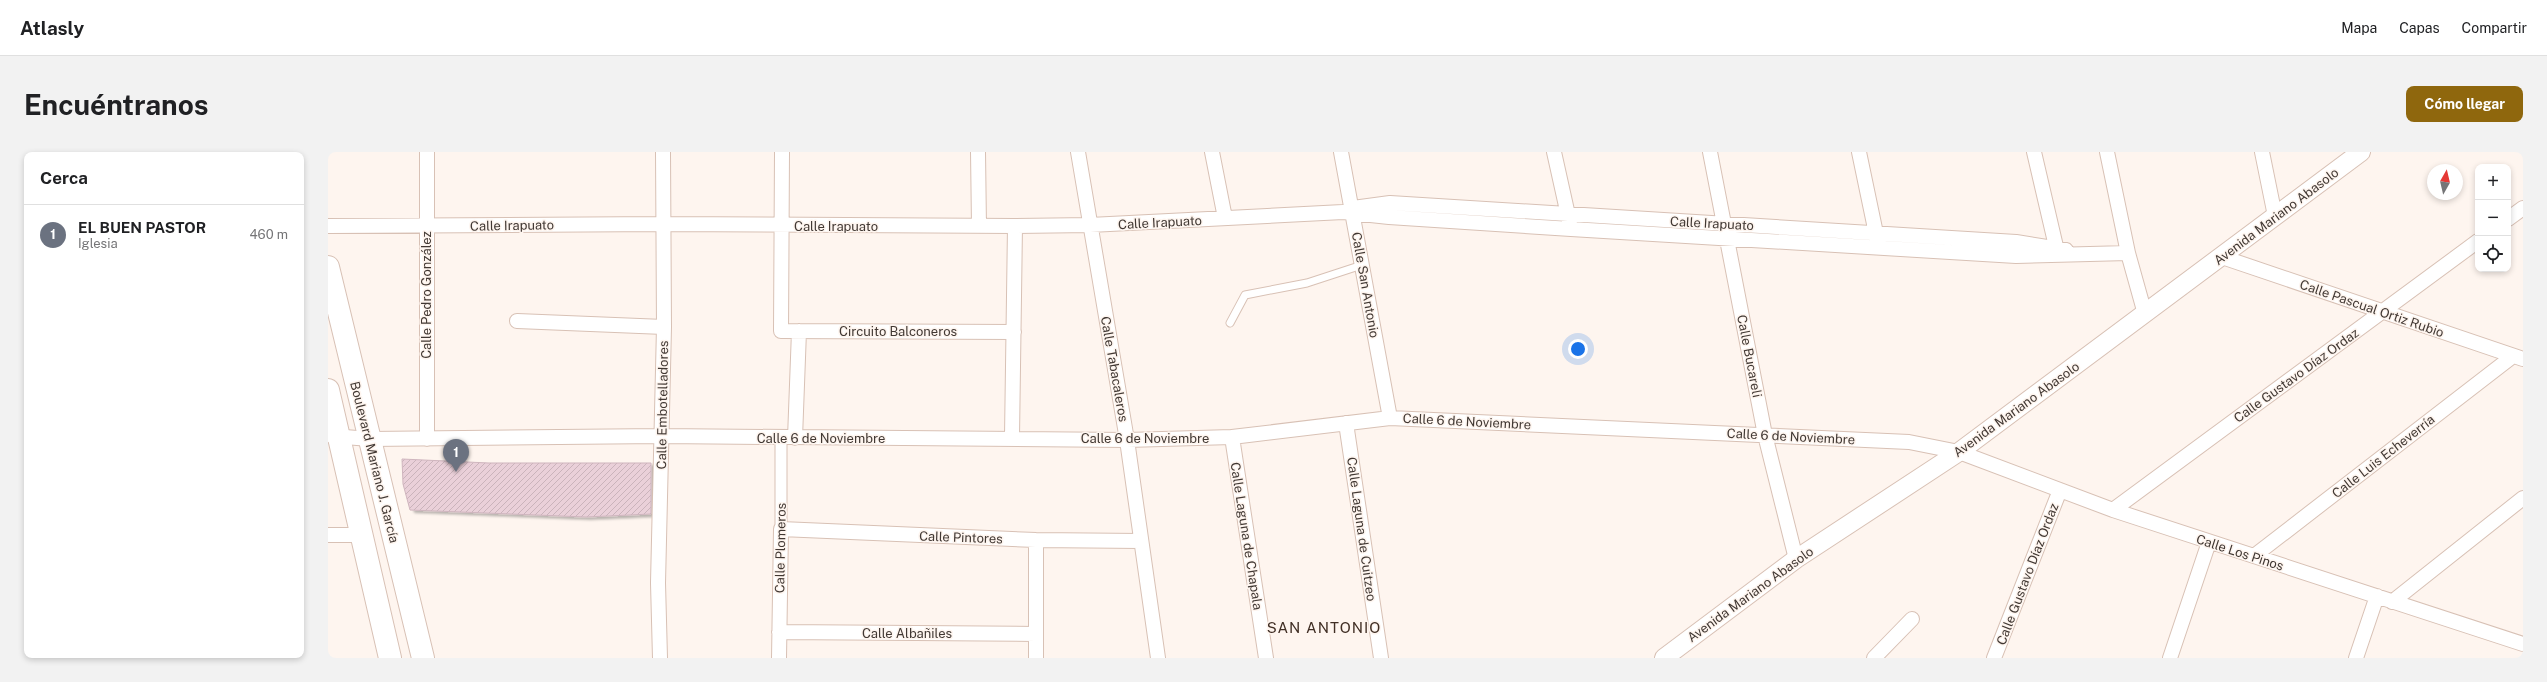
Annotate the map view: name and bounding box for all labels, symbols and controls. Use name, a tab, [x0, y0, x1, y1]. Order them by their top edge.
text: Atlasly	[20, 17, 84, 39]
text: Mapa	[2341, 20, 2377, 36]
text: Capas	[2399, 20, 2440, 36]
text: Compartir	[2462, 20, 2527, 36]
button: Cómo llegar	[2406, 86, 2523, 122]
text: Encuéntranos	[24, 88, 209, 121]
north arrow	[2427, 164, 2463, 200]
map controls	[2475, 164, 2511, 272]
button: +	[2475, 164, 2511, 200]
street label: Avenida Mariano Abasolo	[2211, 165, 2342, 268]
text: Cerca	[40, 168, 88, 188]
button: −	[2475, 200, 2511, 236]
street label: Calle Irapuato	[1118, 213, 1202, 232]
street label: Calle Irapuato	[1670, 214, 1754, 233]
street label: Calle Irapuato	[470, 217, 554, 234]
text: EL BUEN PASTOR	[78, 219, 206, 236]
street label: Calle Irapuato	[794, 219, 878, 234]
text: 1	[50, 227, 56, 242]
text: 460 m	[249, 227, 288, 242]
street label: Calle Pedro González	[419, 231, 434, 359]
street label: Calle San Antonio	[1349, 231, 1382, 339]
text: Iglesia	[78, 236, 118, 251]
button: locate	[2475, 236, 2511, 272]
street label: Calle Pascual Ortiz Rubio	[2298, 277, 2446, 340]
street label: Calle Bucareli	[1734, 314, 1765, 399]
street label: Calle Tabacaleros	[1098, 315, 1131, 423]
street label: Circuito Balconeros	[839, 324, 957, 339]
street label: Calle Gustavo Díaz Ordaz	[2231, 325, 2362, 426]
your location	[1568, 339, 1588, 359]
street label: Calle Embotelladores	[654, 340, 671, 470]
street label: Avenida Mariano Abasolo	[1950, 359, 2082, 460]
street label: Boulevard Mariano J. García	[347, 380, 402, 544]
street label: Calle 6 de Noviembre	[1402, 411, 1532, 432]
street label: Calle Luis Echeverría	[2329, 412, 2438, 501]
street label: Calle 6 de Noviembre	[1726, 426, 1856, 447]
street label: Calle 6 de Noviembre	[757, 431, 885, 446]
street label: Calle 6 de Noviembre	[1081, 431, 1209, 446]
pin: 1	[443, 439, 469, 472]
street label: Calle Laguna de Cuitzeo	[1344, 456, 1379, 602]
street label: Calle Laguna de Chapala	[1227, 461, 1266, 611]
street label: Calle Gustavo Díaz Ordaz	[1993, 501, 2061, 647]
street label: Calle Plomeros	[772, 503, 789, 593]
street label: Calle Pintores	[919, 529, 1003, 546]
street label: Calle Los Pinos	[2194, 531, 2285, 574]
street label: Avenida Mariano Abasolo	[1684, 544, 1816, 645]
district label: SAN ANTONIO	[1267, 619, 1381, 636]
street label: Calle Albañiles	[862, 626, 952, 641]

